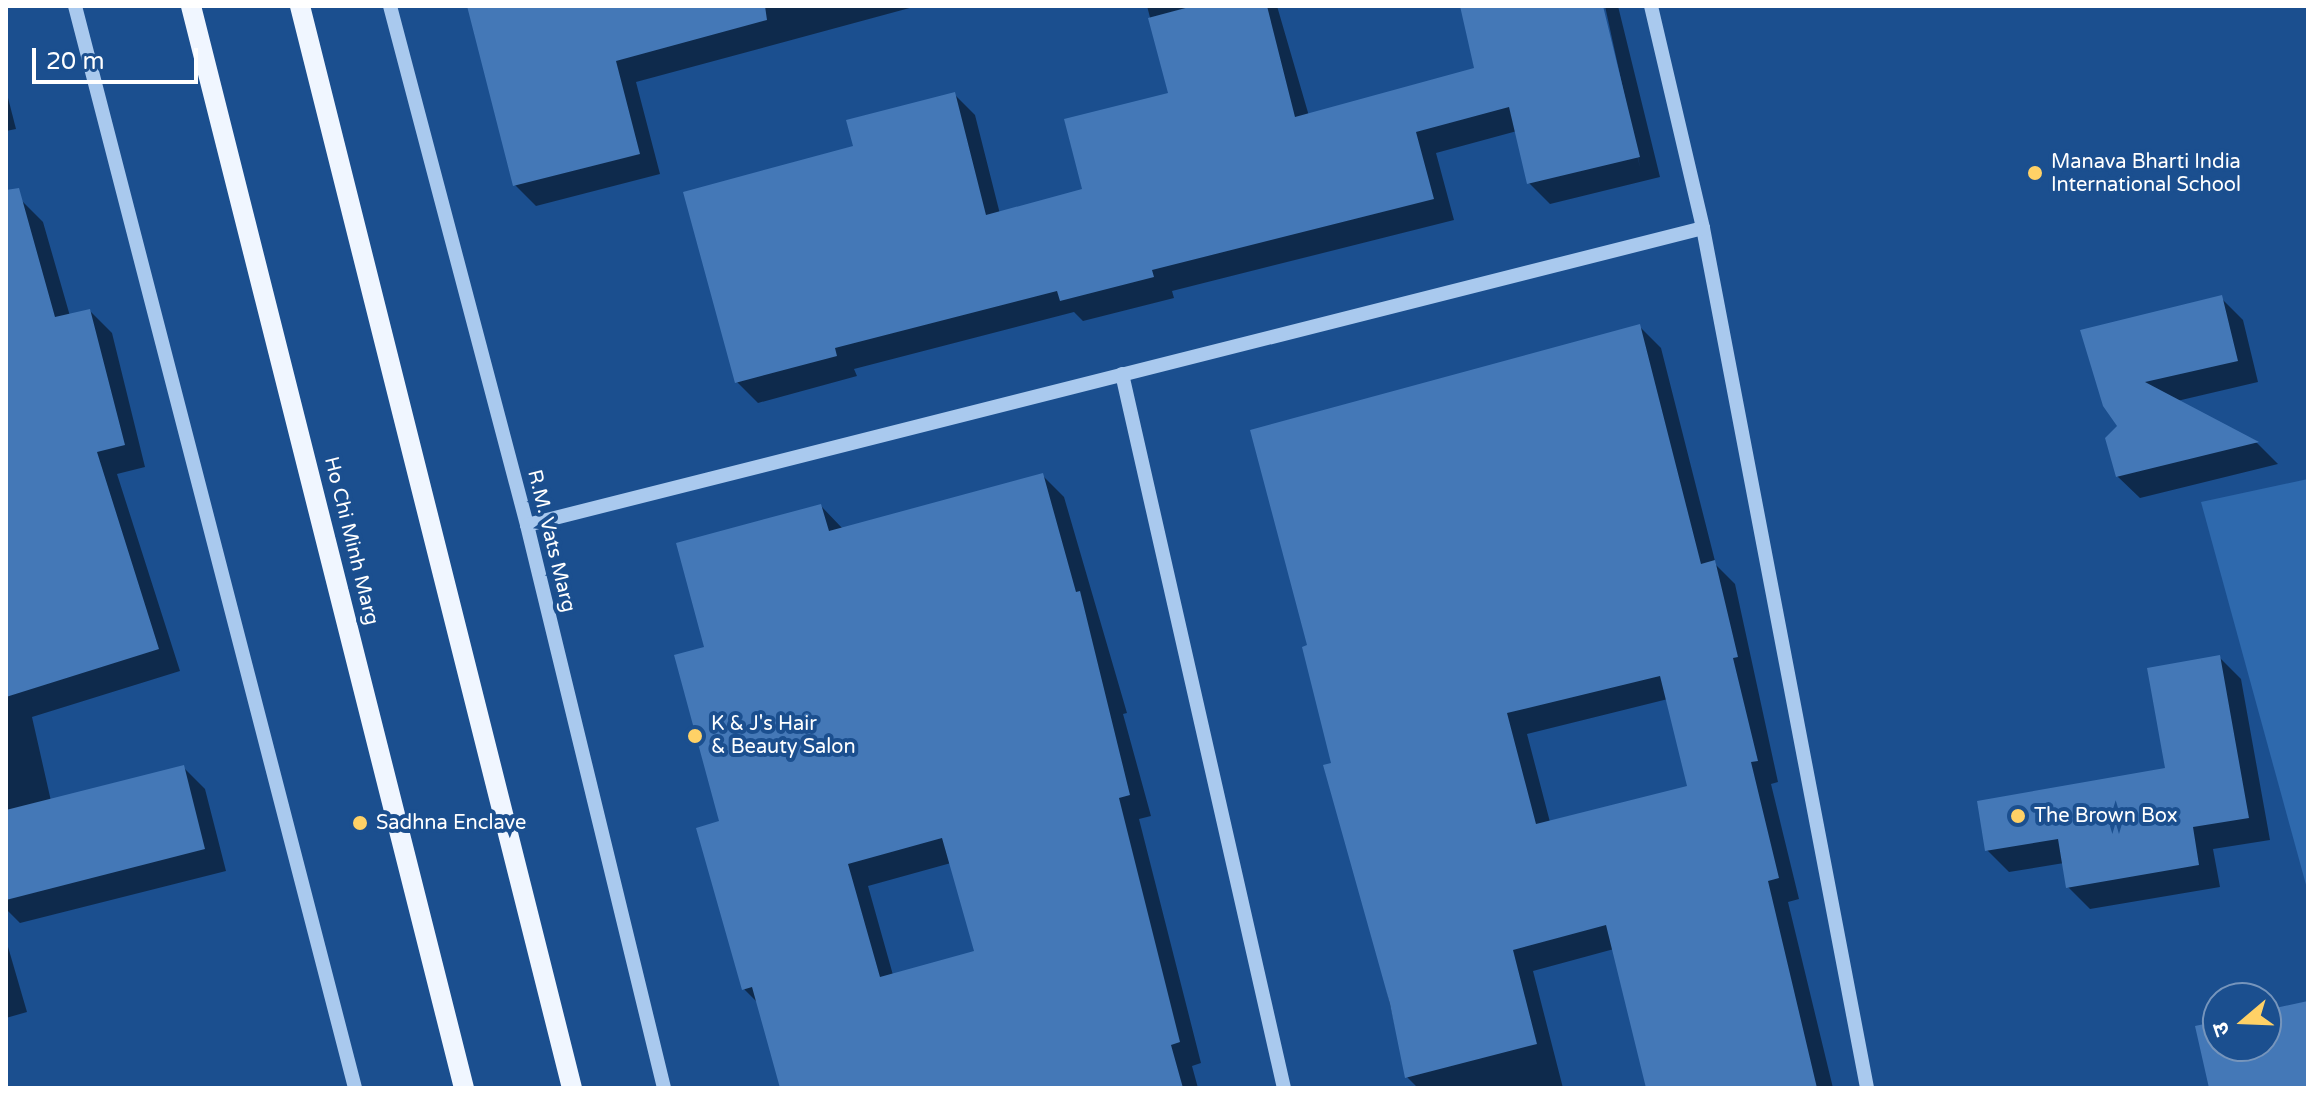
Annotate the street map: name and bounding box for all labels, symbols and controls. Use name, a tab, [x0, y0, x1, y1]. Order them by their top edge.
scale bar	[36, 32, 202, 82]
text: 20 m	[46, 47, 104, 76]
place label: Manava Bharti India International School	[2051, 150, 2241, 197]
marker: Manava Bharti India International School	[2026, 164, 2044, 182]
street label: Ho Chi Minh Marg	[318, 454, 384, 628]
street label: R.M. Vats Marg	[522, 467, 580, 615]
place label: K & J's Hair & Beauty Salon	[711, 712, 856, 759]
marker: K & J's Hair & Beauty Salon	[686, 727, 704, 745]
place label: The Brown Box	[2034, 804, 2178, 828]
marker: The Brown Box	[2009, 807, 2027, 825]
place label: Sadhna Enclave	[376, 811, 526, 835]
marker: Sadhna Enclave	[351, 814, 369, 832]
north arrow	[2202, 982, 2282, 1062]
text: उ	[2207, 1019, 2236, 1039]

